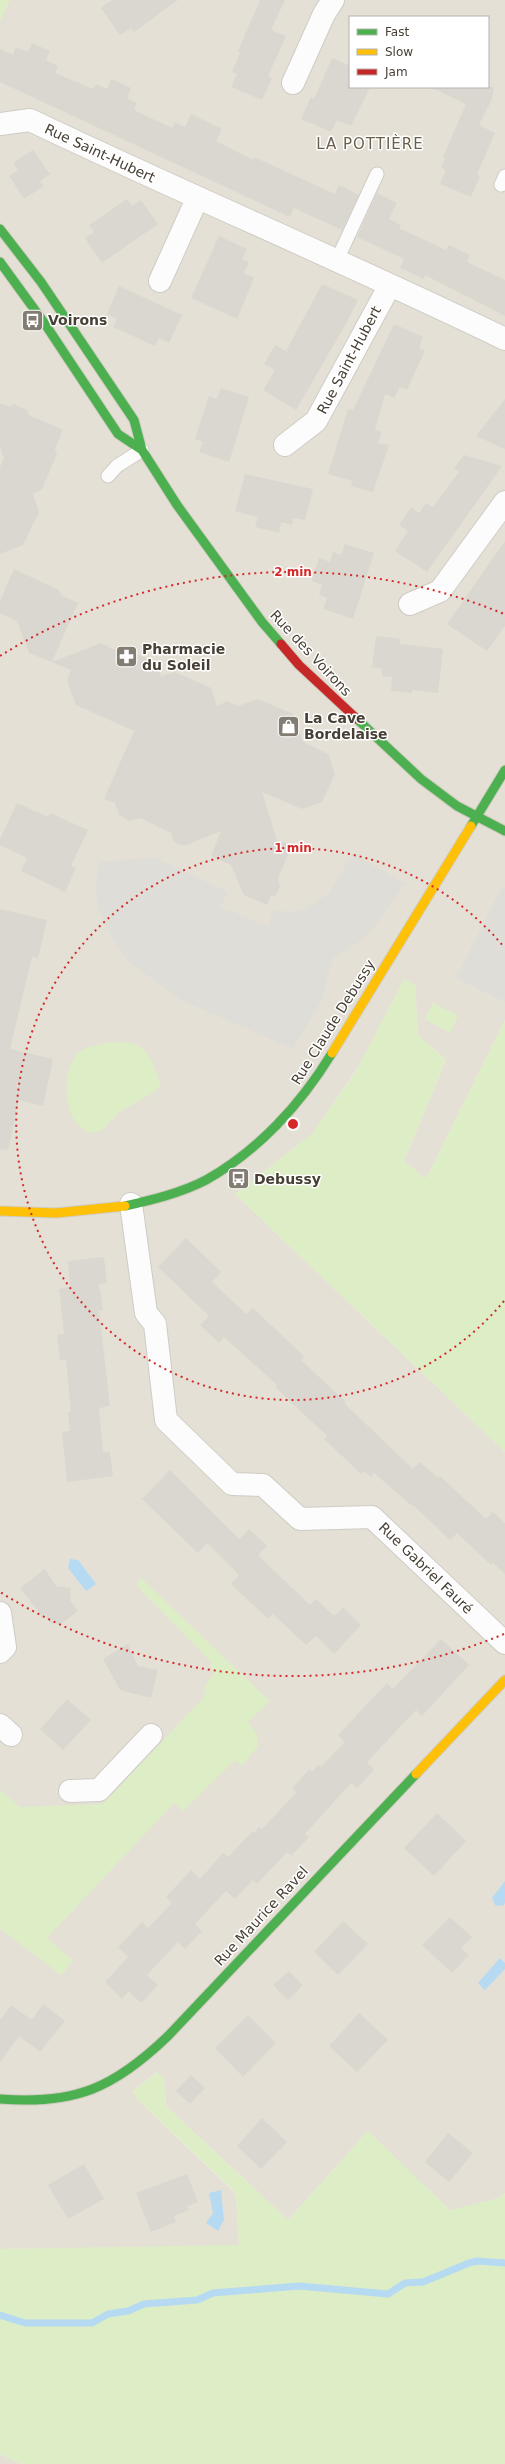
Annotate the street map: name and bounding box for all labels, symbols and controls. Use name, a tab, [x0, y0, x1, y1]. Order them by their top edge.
legend	[349, 16, 489, 88]
text: Fast	[385, 25, 409, 39]
text: Slow	[385, 45, 413, 59]
text: Jam	[384, 65, 408, 79]
street label: Rue Saint-Hubert	[42, 120, 158, 186]
district label: LA POTTIÈRE	[316, 134, 424, 153]
street label: Rue Saint-Hubert	[314, 303, 384, 417]
bus stop icon: Voirons	[19, 307, 45, 333]
place label: Voirons	[48, 312, 107, 328]
text: 2 min	[274, 565, 312, 579]
street label: Rue des Voirons	[267, 607, 355, 699]
place label: Pharmacie du Soleil	[142, 641, 225, 673]
pharmacy icon: Pharmacie du Soleil	[113, 644, 139, 670]
place label: La Cave Bordelaise	[304, 710, 388, 742]
shop icon: La Cave Bordelaise	[275, 713, 301, 739]
text: 1 min	[274, 841, 312, 855]
street label: Rue Claude Debussy	[288, 957, 378, 1087]
centre of rings	[286, 1117, 300, 1131]
bus stop icon: Debussy	[225, 1166, 251, 1192]
place label: Debussy	[254, 1171, 321, 1187]
street label: Rue Gabriel Fauré	[376, 1519, 476, 1617]
street label: Rue Maurice Ravel	[211, 1863, 311, 1969]

